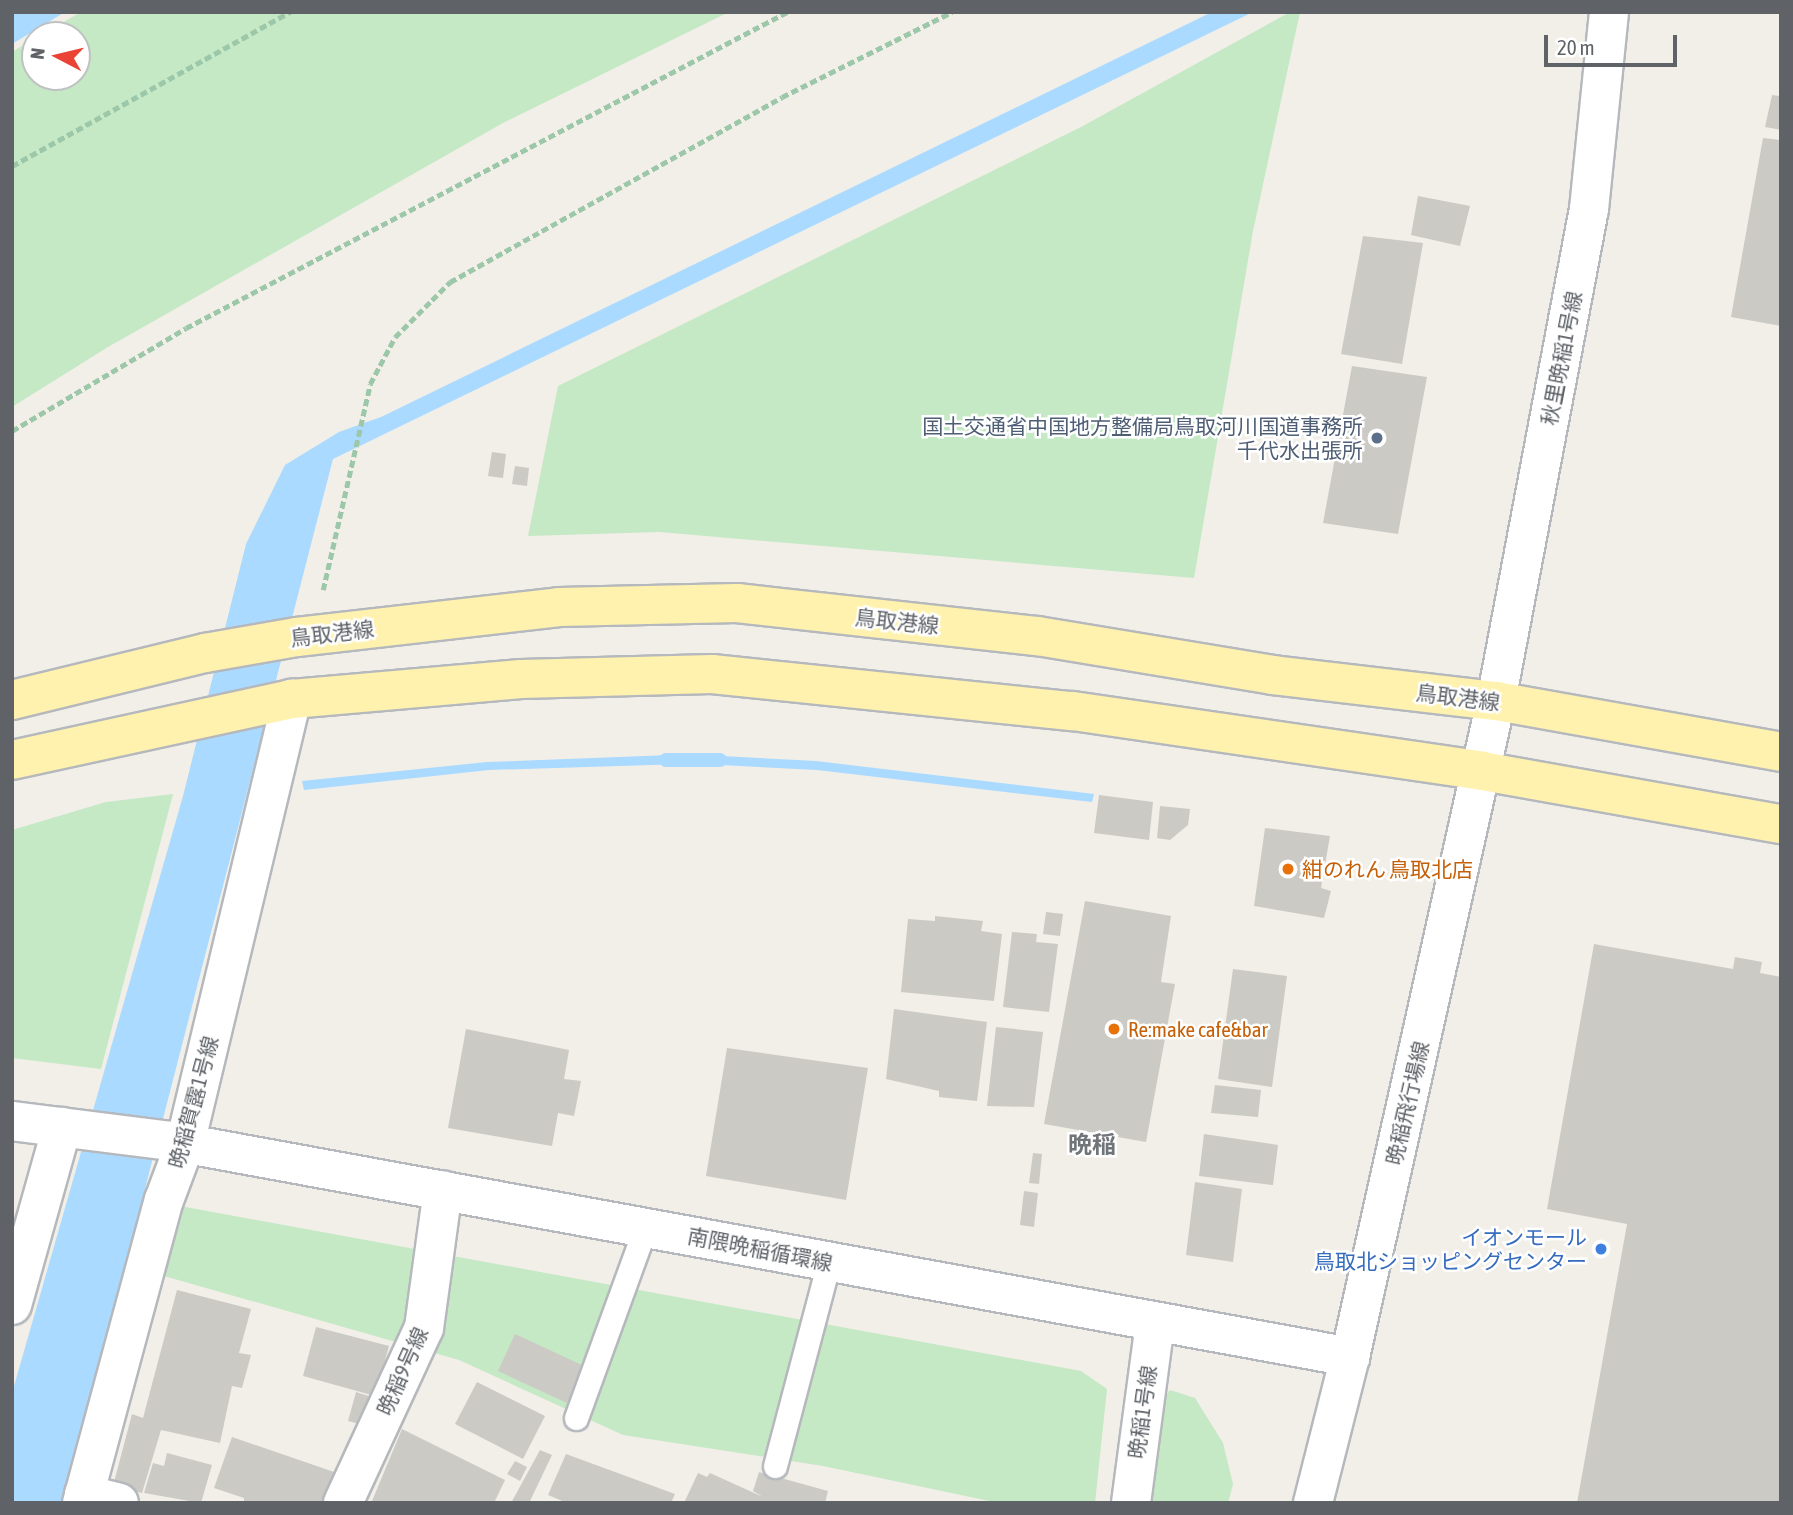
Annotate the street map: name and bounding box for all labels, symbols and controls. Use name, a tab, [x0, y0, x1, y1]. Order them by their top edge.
north arrow	[21, 21, 91, 91]
scale bar	[1548, 21, 1681, 65]
text: 20 m	[1557, 35, 1595, 59]
text: N	[26, 47, 49, 61]
street label: 秋里晩稲1号線	[1536, 289, 1586, 427]
place label: 国土交通省中国地方整備局鳥取河川国道事務所 千代水出張所	[922, 413, 1363, 463]
marker: 国土交通省中国地方整備局鳥取河川国道事務所 千代水出張所	[1369, 430, 1385, 446]
street label: 鳥取港線	[854, 604, 940, 638]
street label: 鳥取港線	[289, 615, 375, 651]
street label: 鳥取港線	[1415, 679, 1501, 715]
place label: 紺のれん 鳥取北店	[1302, 856, 1473, 882]
marker: 紺のれん 鳥取北店	[1280, 861, 1296, 877]
place label: Re:make cafe&bar	[1128, 1016, 1268, 1042]
marker: Re:make cafe&bar	[1106, 1021, 1122, 1037]
street label: 晩稲賀露1号線	[163, 1033, 223, 1171]
street label: 晩稲飛行場線	[1381, 1039, 1433, 1167]
district label: 晩稲	[1068, 1131, 1116, 1159]
street label: 南隈晩稲循環線	[685, 1223, 835, 1275]
place label: イオンモール 鳥取北ショッピングセンター	[1314, 1224, 1587, 1274]
marker: イオンモール 鳥取北ショッピングセンター	[1593, 1241, 1609, 1257]
street label: 晩稲9号線	[371, 1323, 433, 1419]
street label: 晩稲1号線	[1123, 1364, 1161, 1460]

